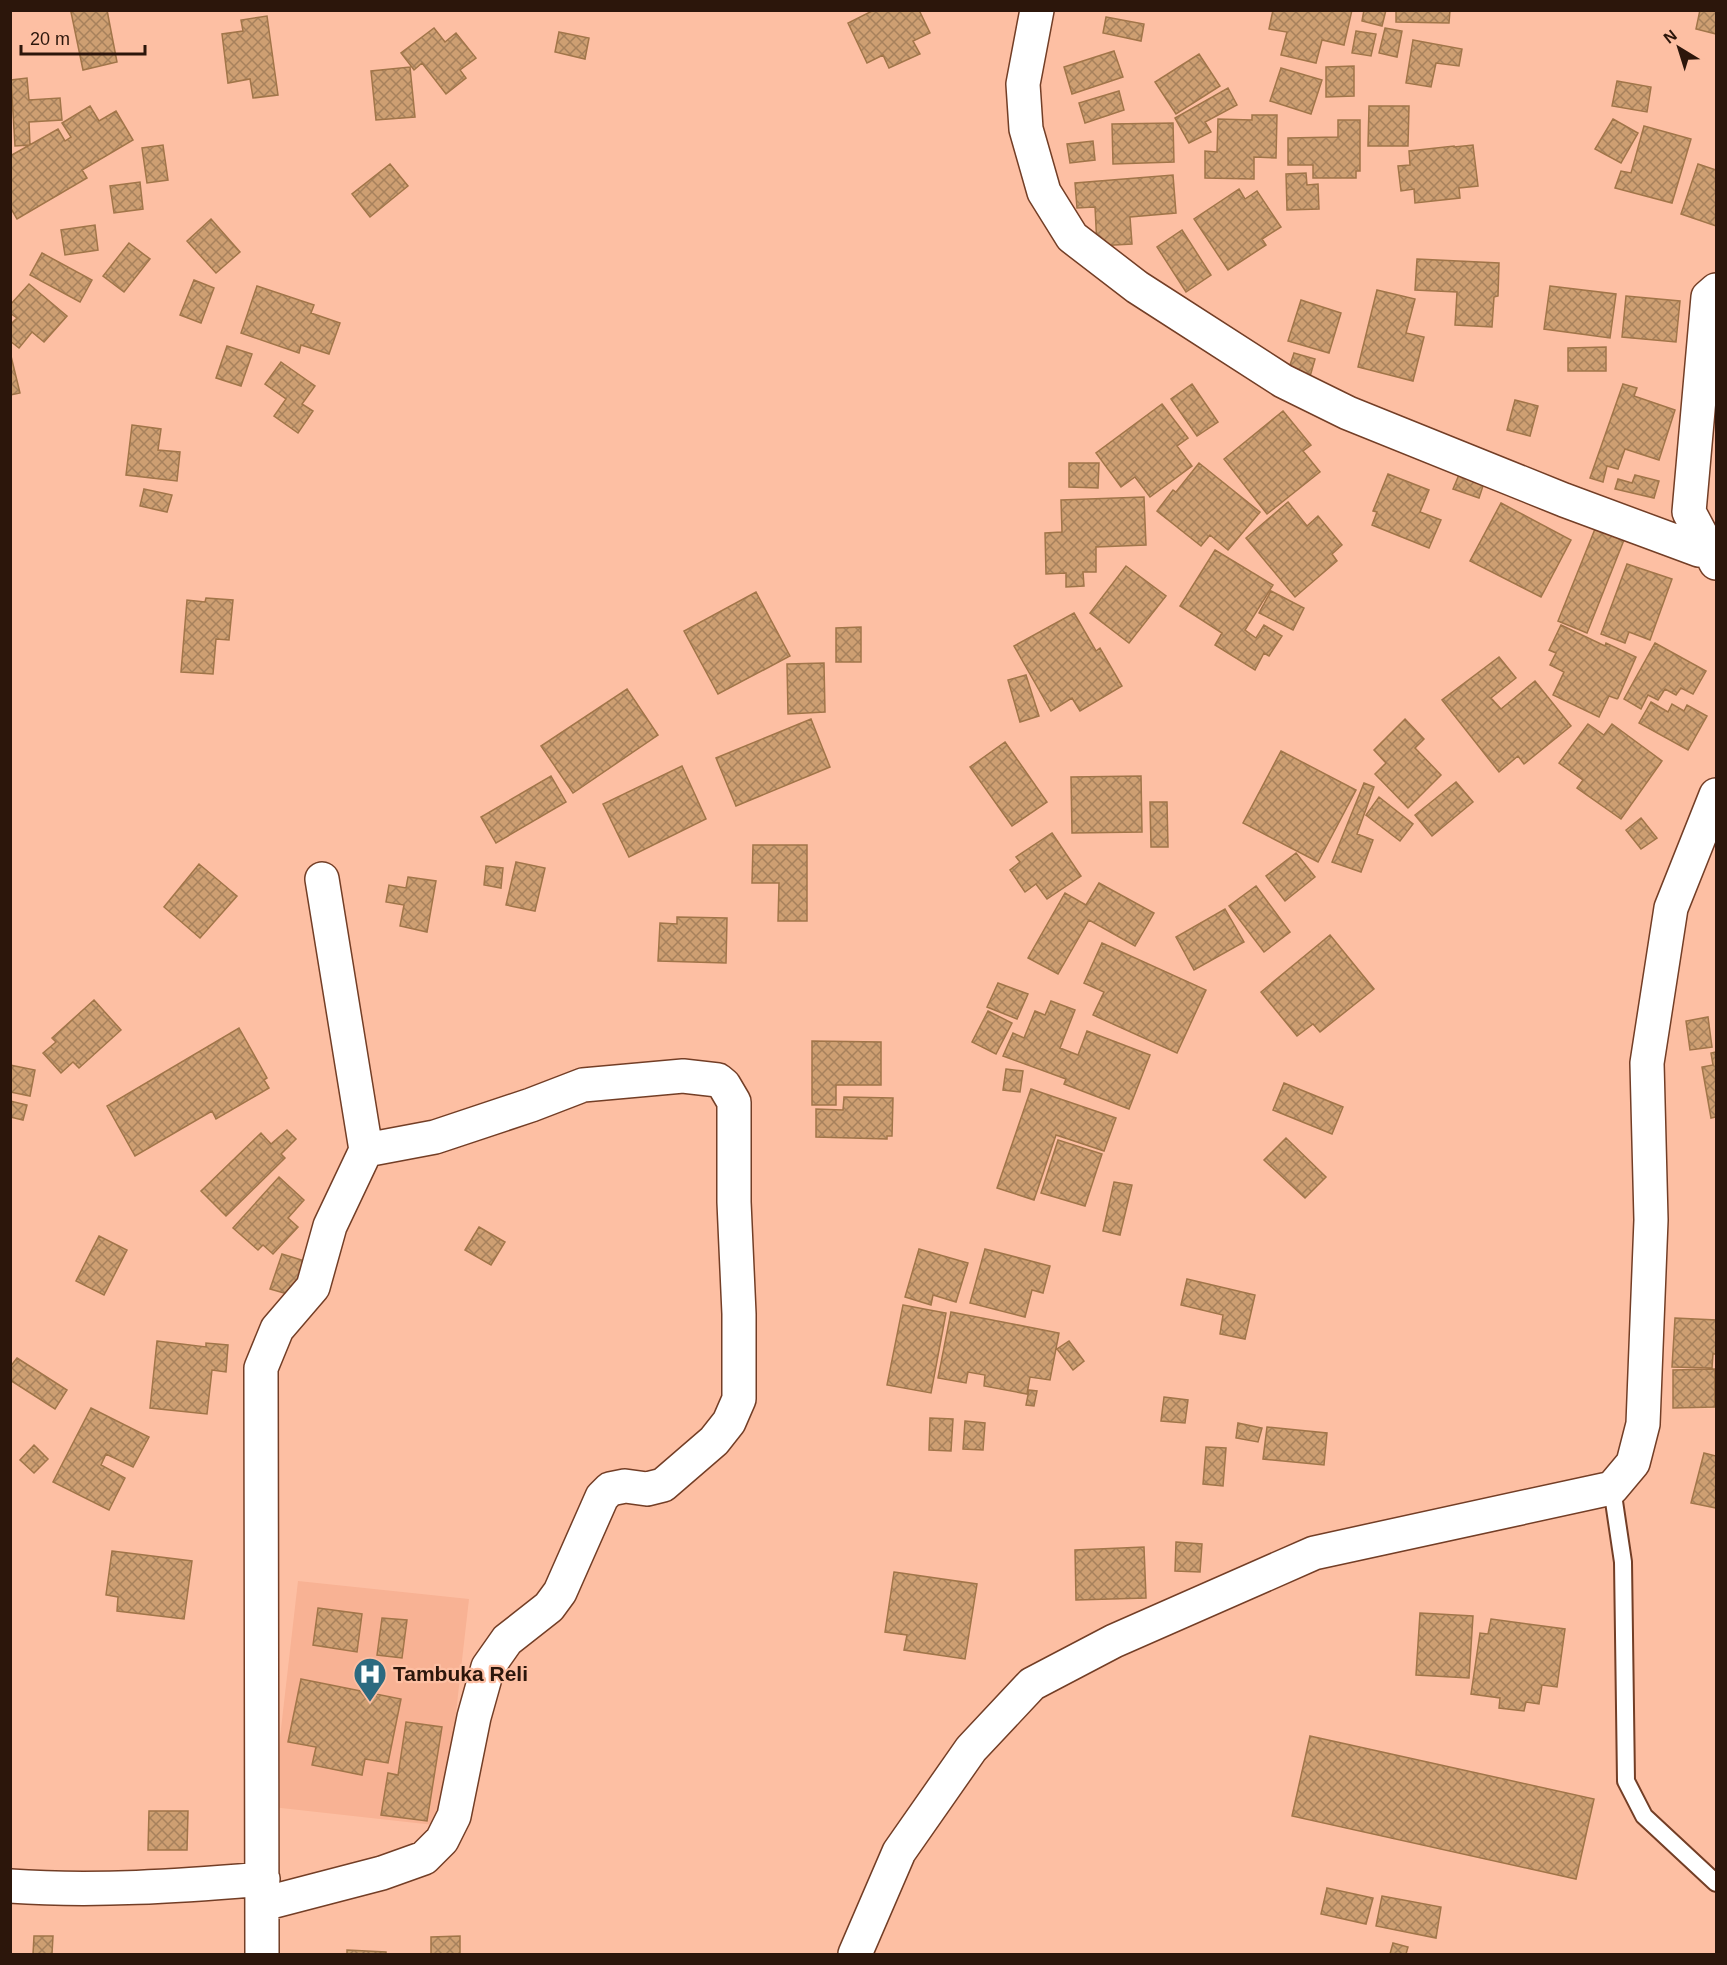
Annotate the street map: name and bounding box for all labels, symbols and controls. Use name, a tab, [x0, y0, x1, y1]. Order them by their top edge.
scale bar	[21, 18, 146, 56]
north arrow	[1649, 18, 1709, 78]
text: N	[1660, 26, 1680, 47]
text: 20 m	[30, 29, 70, 49]
hospital icon: Tambuka Reli	[352, 1656, 388, 1703]
place label: Tambuka Reli	[393, 1662, 528, 1685]

